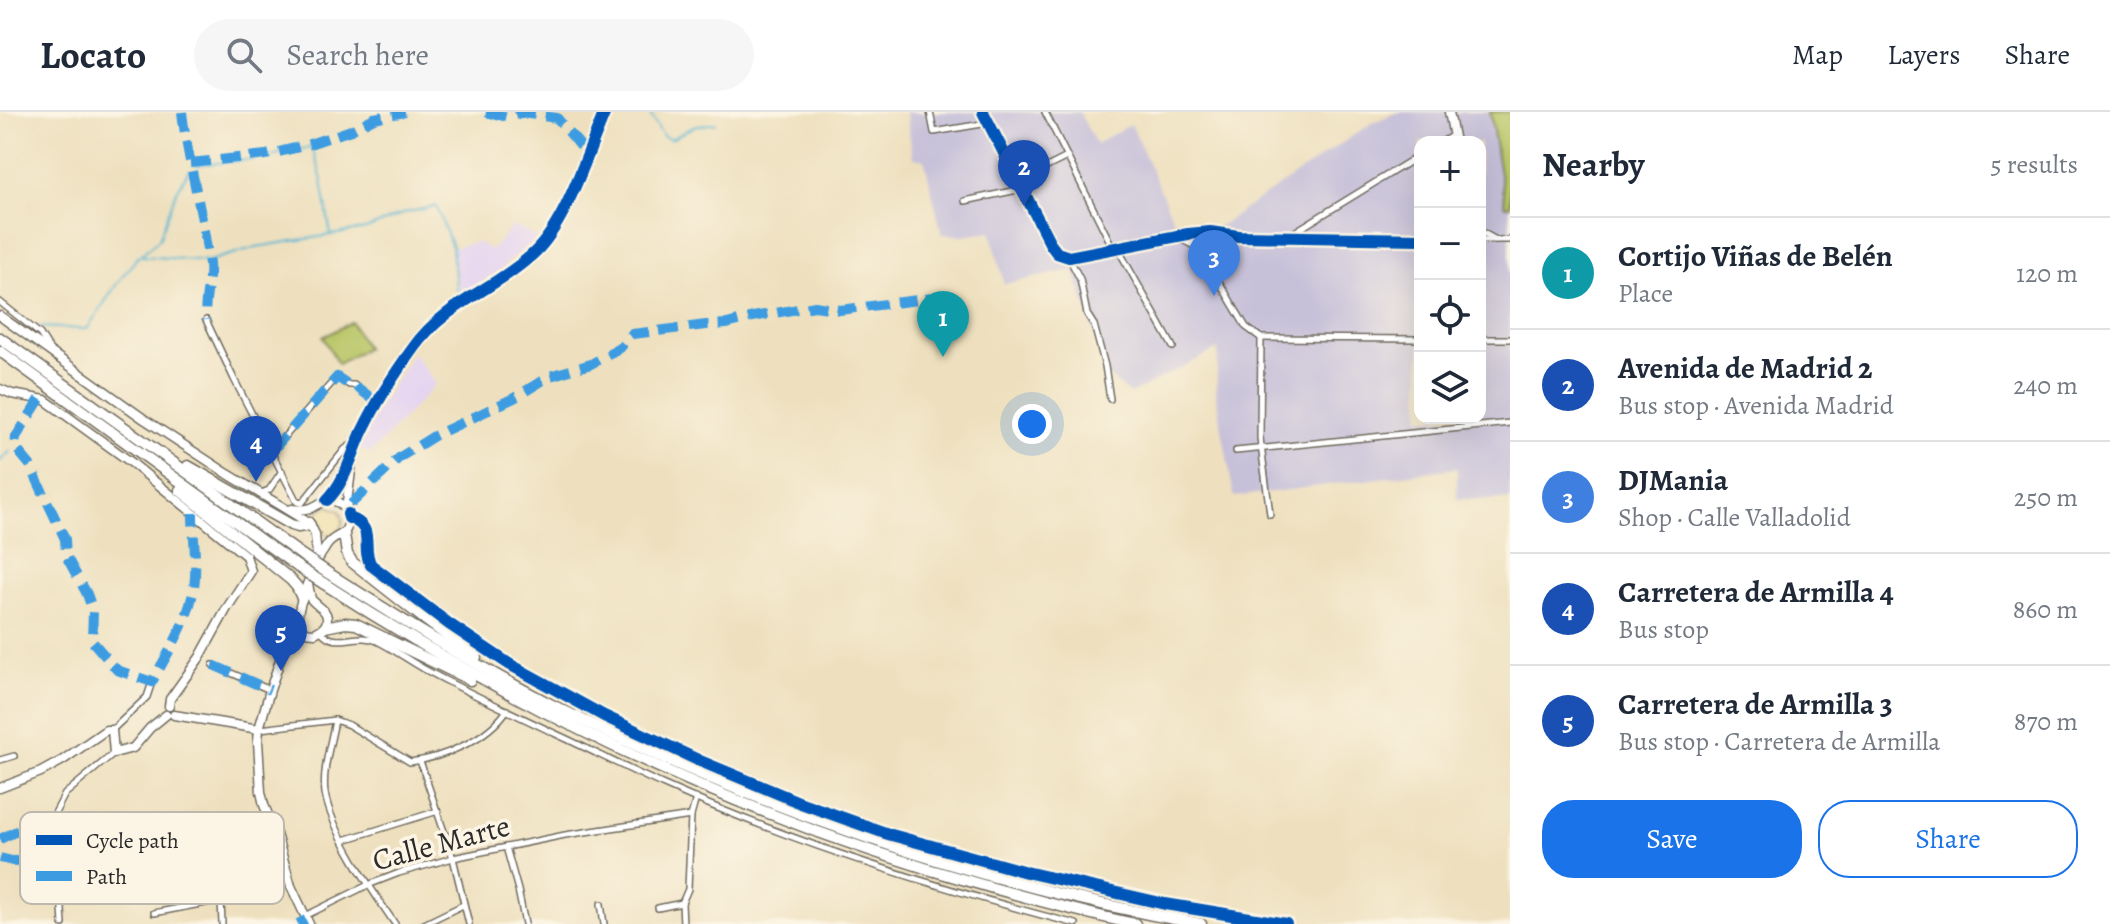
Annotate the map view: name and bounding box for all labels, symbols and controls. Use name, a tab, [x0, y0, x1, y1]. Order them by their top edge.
search box	[194, 19, 754, 91]
text: Locato	[40, 29, 146, 81]
icon: search	[222, 33, 266, 77]
text: Search here	[286, 35, 429, 75]
text: Map	[1792, 36, 1843, 74]
text: Layers	[1887, 36, 1960, 74]
text: Share	[2004, 36, 2070, 74]
map controls	[1414, 136, 1486, 424]
button: +	[1414, 136, 1486, 208]
pin: 2	[998, 140, 1050, 206]
text: Nearby	[1542, 141, 1645, 188]
text: 5 results	[1990, 147, 2078, 182]
button: −	[1414, 208, 1486, 280]
pin: 3	[1188, 230, 1240, 296]
text: Cortijo Viñas de Belén	[1618, 236, 1893, 276]
text: 1	[1563, 256, 1573, 291]
text: 120 m	[2016, 256, 2078, 291]
text: Place	[1618, 276, 1673, 311]
button: locate	[1414, 280, 1486, 352]
pin: 1	[917, 291, 969, 357]
text: Avenida de Madrid 2	[1618, 348, 1873, 388]
button: layers	[1414, 352, 1486, 424]
text: 2	[1562, 368, 1574, 403]
text: 240 m	[2013, 368, 2078, 403]
text: Bus stop · Avenida Madrid	[1618, 388, 1894, 423]
your location	[1012, 404, 1052, 444]
pin: 4	[230, 416, 282, 482]
text: DJMania	[1618, 460, 1728, 500]
text: 3	[1562, 480, 1574, 515]
text: 250 m	[2014, 480, 2078, 515]
text: Shop · Calle Valladolid	[1618, 500, 1851, 535]
text: Carretera de Armilla 4	[1618, 572, 1894, 612]
text: 4	[1562, 592, 1574, 627]
text: 860 m	[2013, 592, 2078, 627]
pin: 5	[255, 605, 307, 671]
text: Bus stop	[1618, 612, 1709, 647]
text: Carretera de Armilla 3	[1618, 684, 1893, 724]
text: 5	[1562, 704, 1574, 739]
text: 870 m	[2014, 704, 2078, 739]
text: Bus stop · Carretera de Armilla	[1618, 724, 1940, 759]
button: Save	[1542, 800, 1802, 878]
button: Share	[1818, 800, 2078, 878]
street label: Calle Marte	[368, 805, 514, 881]
legend	[20, 812, 284, 904]
text: Cycle path	[86, 826, 179, 856]
text: Path	[86, 862, 127, 892]

